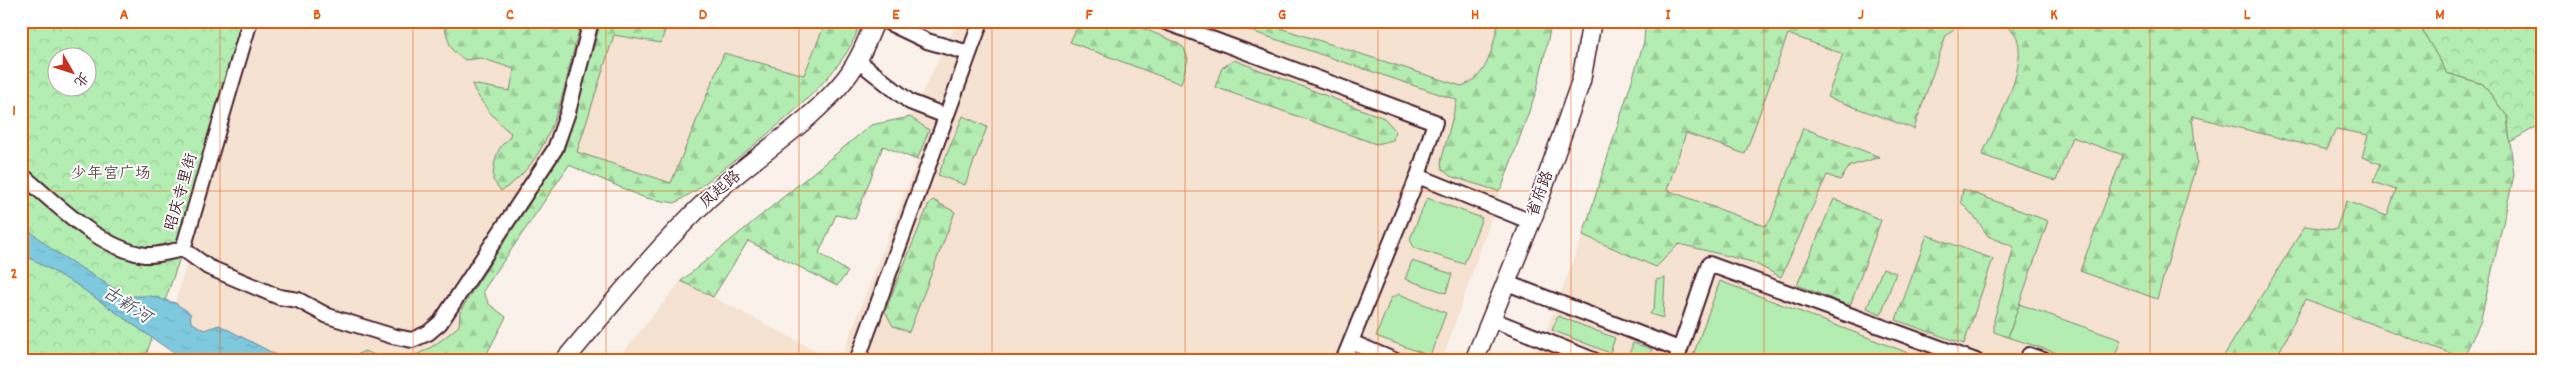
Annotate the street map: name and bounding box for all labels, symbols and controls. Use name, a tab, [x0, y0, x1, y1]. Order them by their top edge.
text: A	[120, 4, 129, 27]
text: B	[313, 4, 321, 27]
text: C	[506, 4, 514, 27]
text: D	[699, 4, 708, 27]
text: E	[892, 4, 900, 27]
text: F	[1085, 4, 1093, 27]
text: G	[1278, 4, 1286, 27]
text: H	[1471, 4, 1479, 27]
text: I	[1666, 4, 1672, 27]
text: J	[1858, 4, 1864, 27]
text: K	[2050, 4, 2058, 27]
text: L	[2244, 4, 2251, 27]
text: M	[2435, 4, 2445, 27]
north arrow	[48, 48, 98, 98]
text: 北	[68, 67, 93, 91]
text: 1	[12, 100, 16, 123]
street label: 昭庆寺里街	[160, 150, 204, 234]
park label: 少年宫广场	[71, 163, 151, 186]
street label: 凤起路	[695, 166, 747, 214]
street label: 省府路	[1522, 168, 1560, 220]
text: 2	[11, 263, 18, 286]
water label: 古新河	[97, 281, 158, 333]

